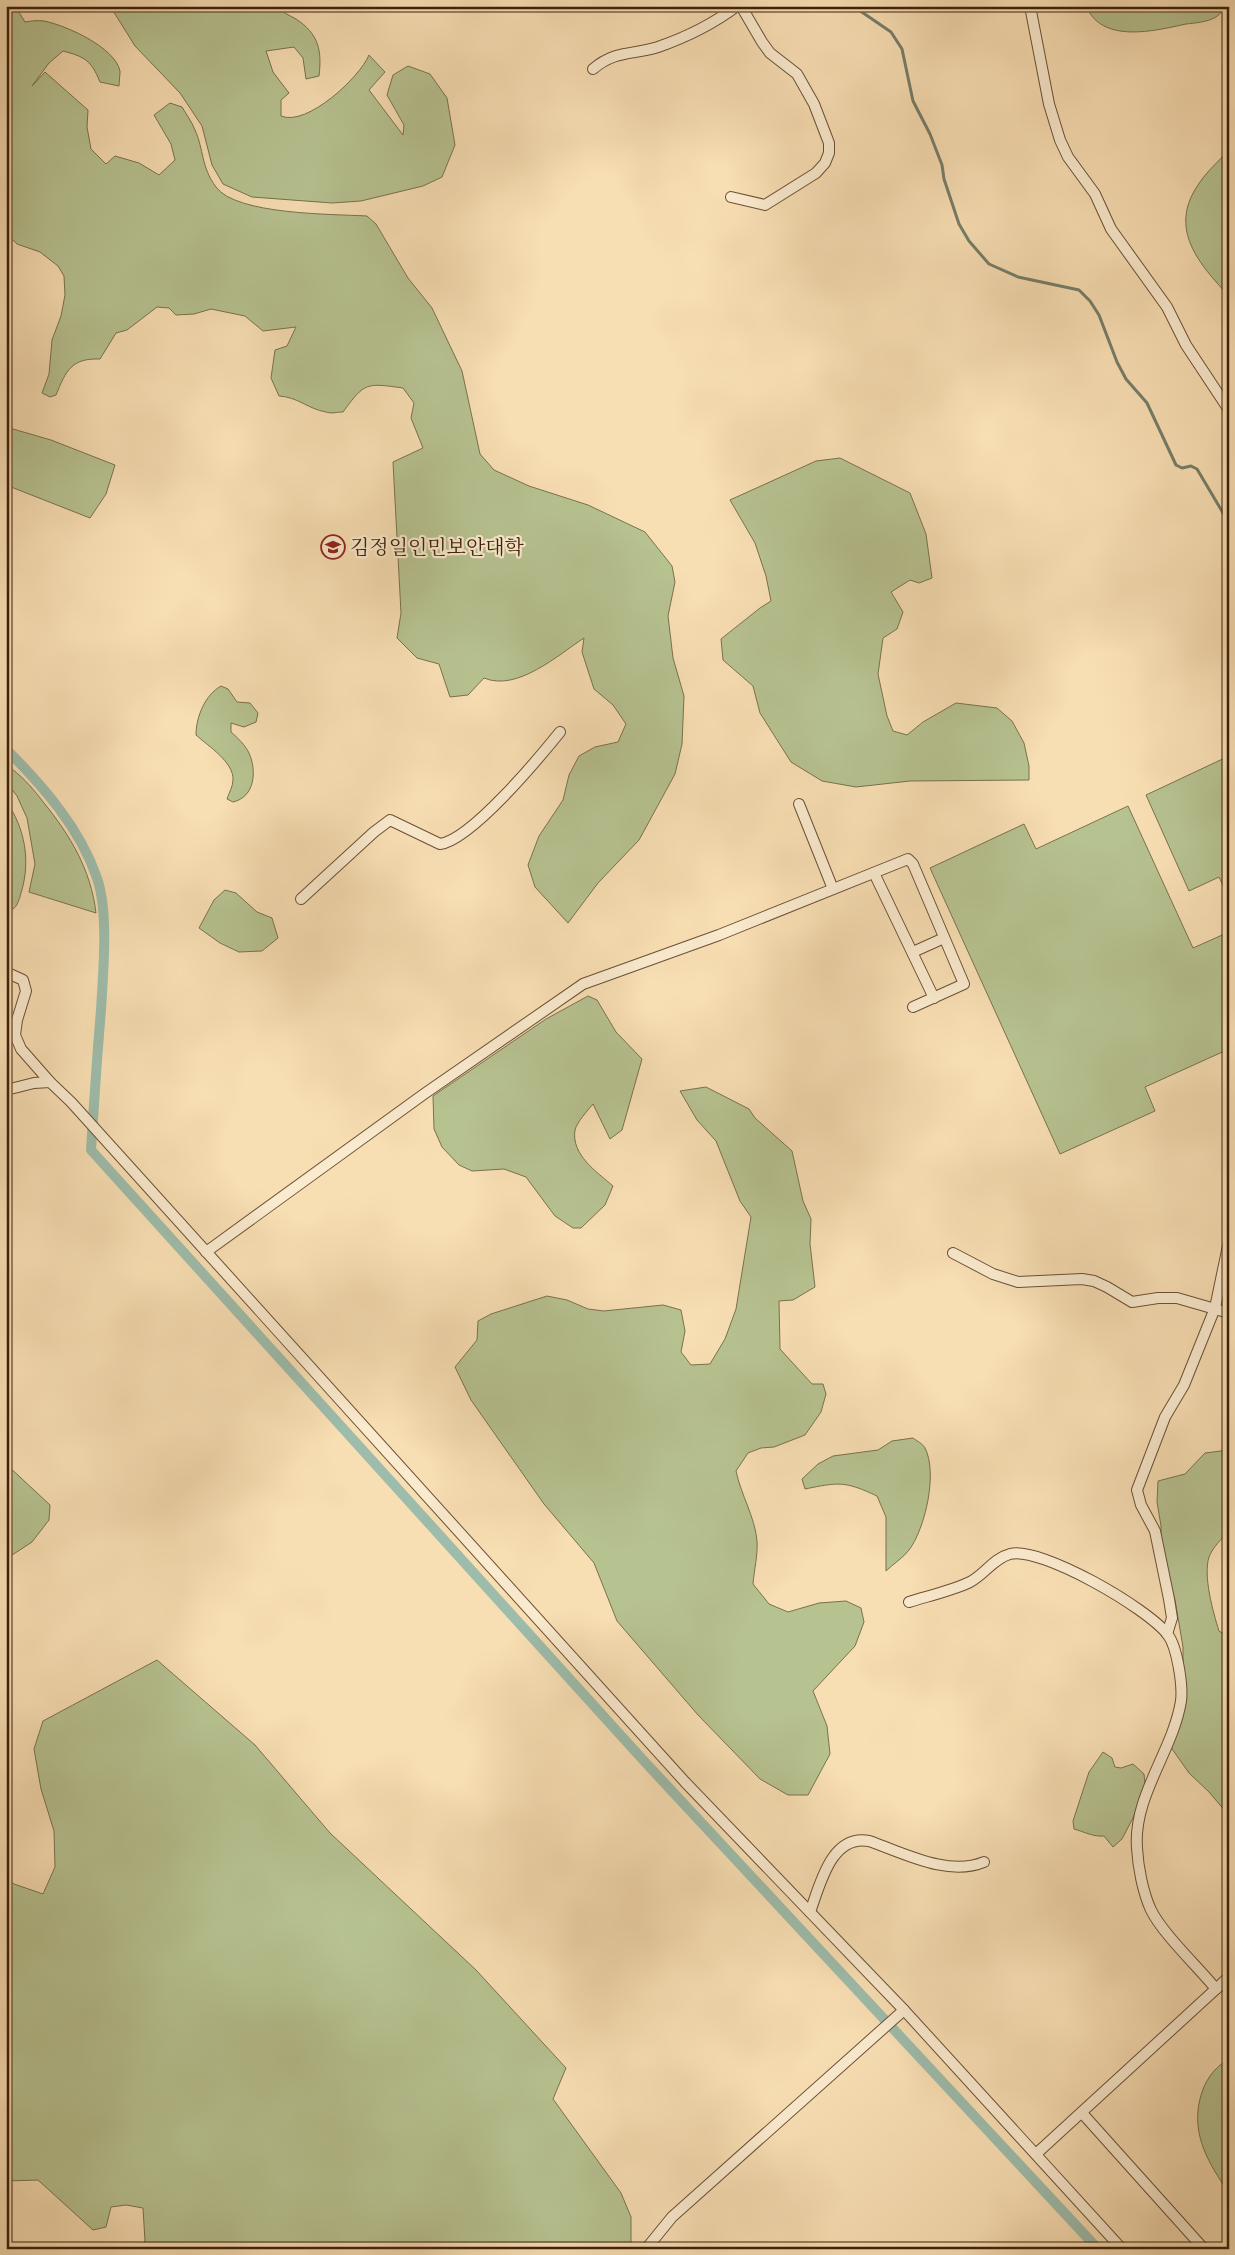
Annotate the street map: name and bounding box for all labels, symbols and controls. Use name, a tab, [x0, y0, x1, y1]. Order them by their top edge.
school or university icon: 김정일인민보안대학	[320, 534, 346, 560]
place label: 김정일인민보안대학	[350, 534, 525, 560]

